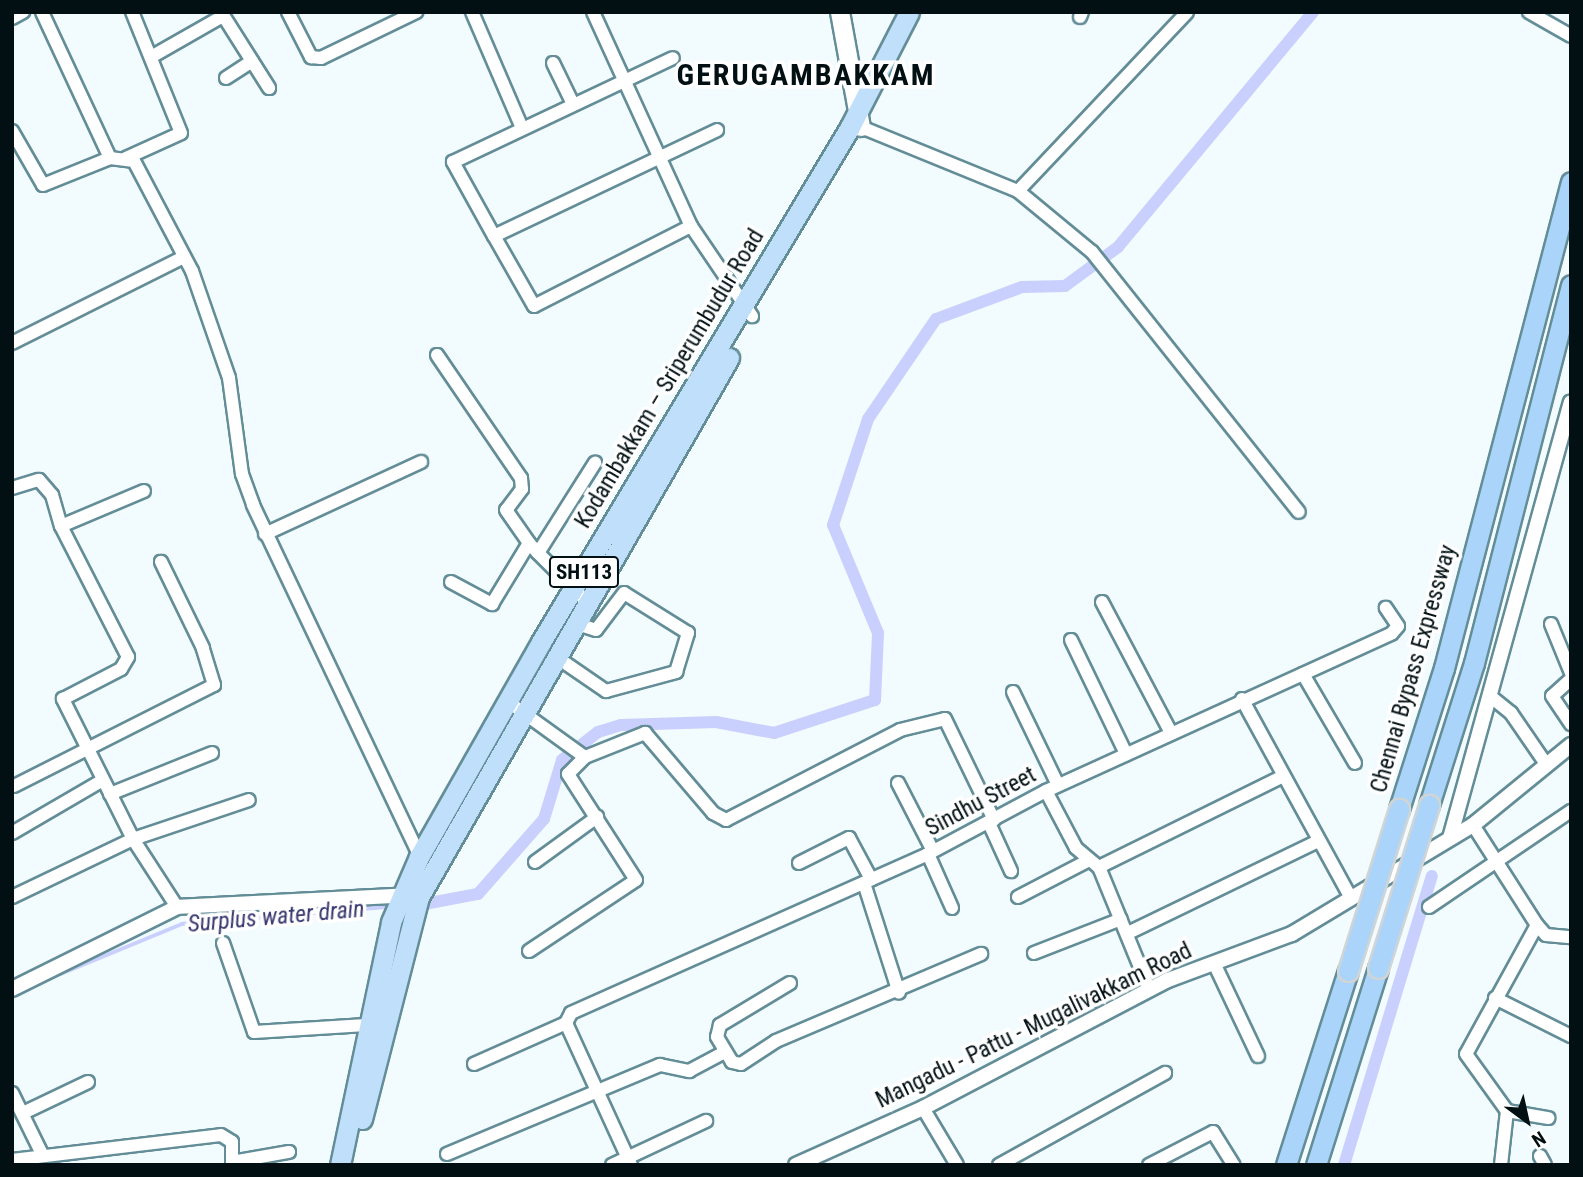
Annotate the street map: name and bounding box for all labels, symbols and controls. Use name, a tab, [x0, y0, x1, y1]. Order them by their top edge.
district label: GERUGAMBAKKAM	[678, 57, 934, 93]
street label: Kodambakkam – Sriperumbudur Road	[570, 224, 770, 534]
street label: Chennai Bypass Expressway	[1365, 542, 1463, 796]
road number: SH113	[547, 554, 621, 590]
street label: Sindhu Street	[921, 761, 1041, 843]
water label: Surplus water drain	[187, 895, 365, 939]
street label: Mangadu - Pattu - Mugalivakkam Road	[872, 937, 1196, 1115]
north arrow	[1492, 1086, 1562, 1156]
text: N	[1528, 1126, 1550, 1152]

